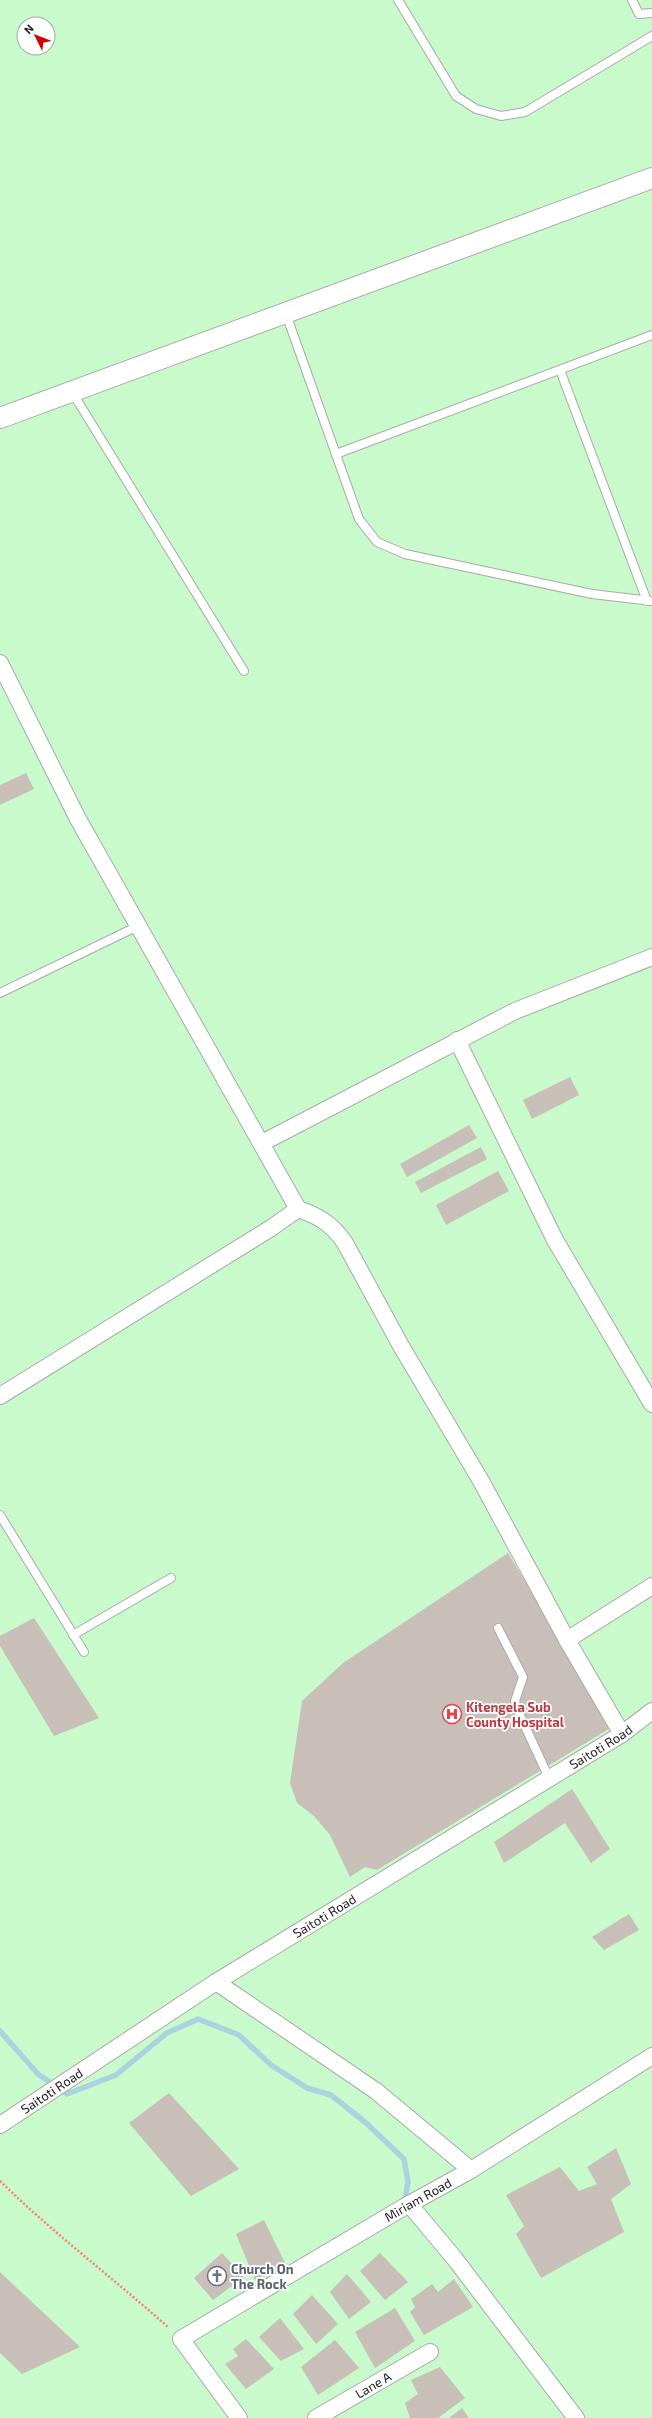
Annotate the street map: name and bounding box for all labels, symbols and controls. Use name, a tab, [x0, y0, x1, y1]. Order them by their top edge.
north arrow	[16, 16, 56, 56]
text: N	[21, 21, 36, 36]
place label: Kitengela Sub County Hospital	[466, 1699, 565, 1730]
hospital icon: Kitengela Sub County Hospital	[441, 1703, 463, 1725]
street label: Saitoti Road	[566, 1721, 635, 1772]
street label: Saitoti Road	[290, 1890, 359, 1941]
street label: Saitoti Road	[18, 2064, 86, 2117]
street label: Miriam Road	[382, 2174, 454, 2225]
place label: Church On The Rock	[231, 2261, 294, 2292]
church icon: Church On The Rock	[206, 2265, 228, 2287]
street label: Lane A	[352, 2368, 394, 2402]

